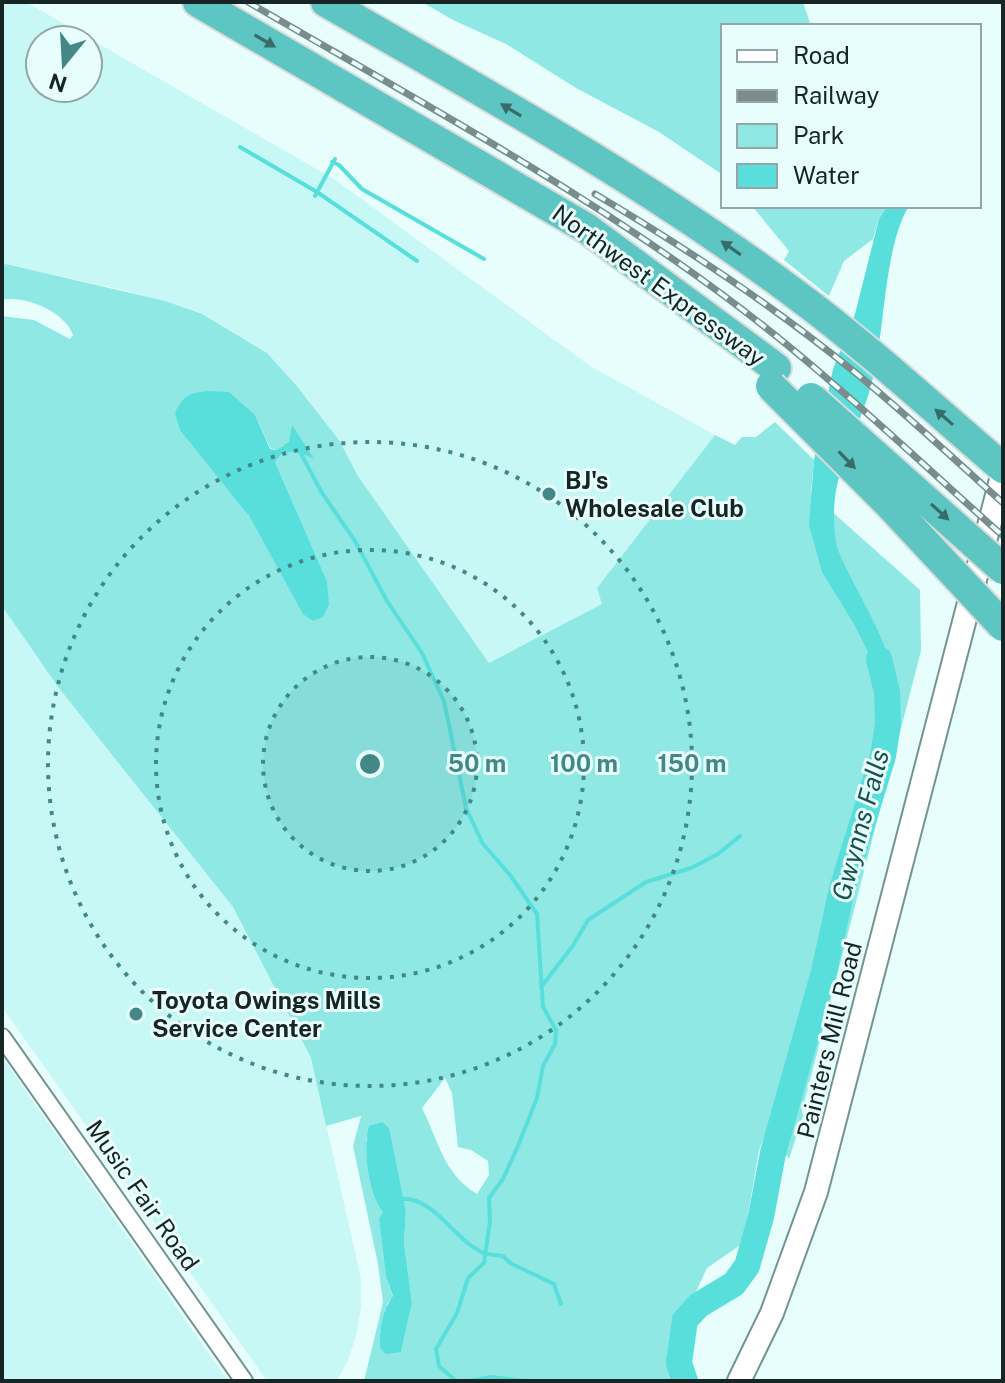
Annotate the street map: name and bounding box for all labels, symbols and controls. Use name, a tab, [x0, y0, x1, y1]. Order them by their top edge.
north arrow	[24, 24, 104, 104]
legend	[721, 24, 981, 208]
one-way arrow	[254, 34, 277, 48]
text: Road	[793, 41, 850, 69]
text: N	[46, 68, 70, 98]
text: Railway	[793, 81, 879, 109]
one-way arrow	[500, 103, 522, 117]
text: Park	[793, 121, 844, 149]
text: Water	[793, 161, 860, 189]
street label: Northwest Expressway	[547, 198, 771, 372]
one-way arrow	[720, 241, 741, 256]
one-way arrow	[934, 409, 954, 426]
one-way arrow	[838, 451, 856, 470]
place label: BJ's Wholesale Club	[565, 466, 744, 522]
marker: BJ's Wholesale Club	[540, 485, 558, 503]
one-way arrow	[929, 503, 949, 520]
water label: Gwynns Falls	[825, 746, 895, 904]
text: 50 m	[448, 749, 506, 777]
text: 100 m	[550, 749, 618, 777]
text: 150 m	[658, 749, 726, 777]
centre of rings	[356, 750, 384, 778]
street label: Painters Mill Road	[791, 939, 867, 1141]
place label: Toyota Owings Mills Service Center	[152, 986, 381, 1042]
marker: Toyota Owings Mills Service Center	[127, 1005, 145, 1023]
street label: Music Fair Road	[81, 1114, 205, 1276]

